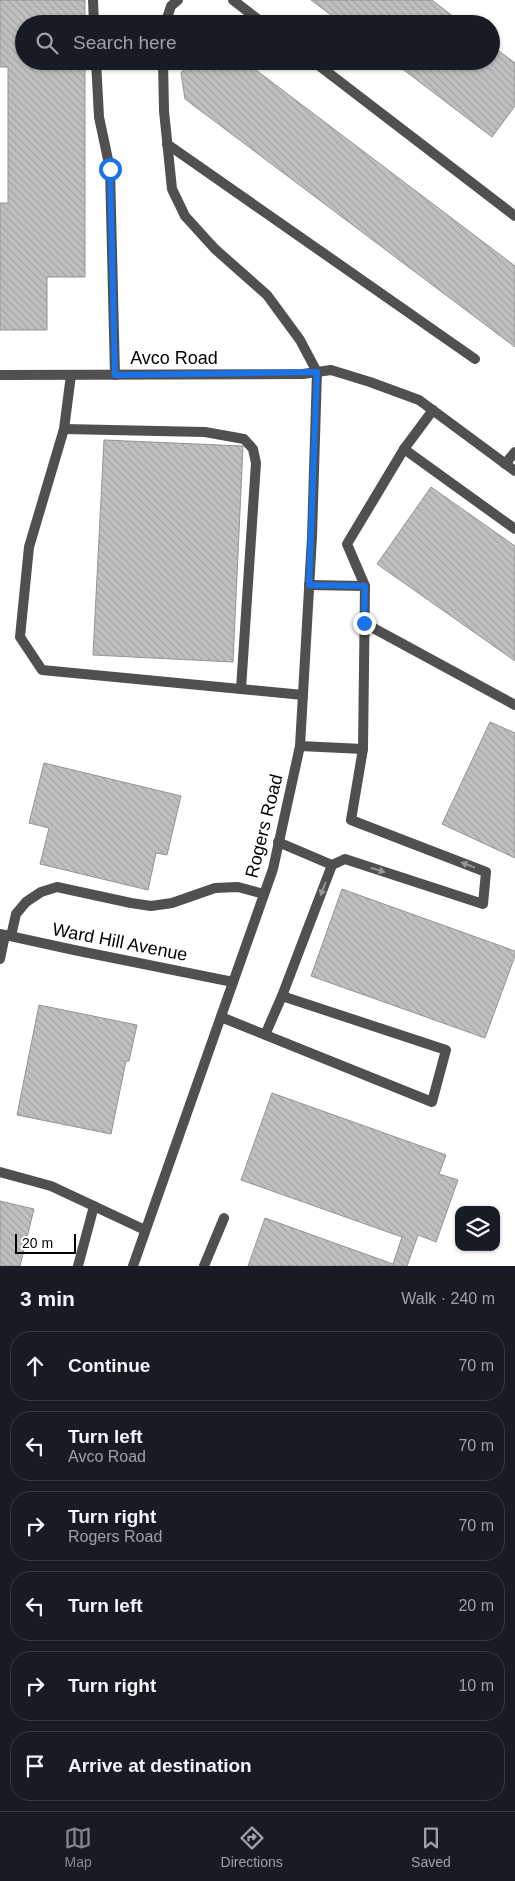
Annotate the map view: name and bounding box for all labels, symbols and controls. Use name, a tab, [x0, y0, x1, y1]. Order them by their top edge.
search box	[15, 15, 500, 70]
icon: search	[33, 29, 61, 57]
text: Search here	[73, 32, 177, 53]
route start	[99, 158, 122, 181]
street label: Avco Road	[130, 348, 218, 368]
route end	[353, 612, 376, 635]
street label: Rogers Road	[241, 772, 287, 880]
one-way arrow	[460, 861, 475, 869]
one-way arrow	[370, 867, 385, 874]
one-way arrow	[319, 882, 327, 897]
street label: Ward Hill Avenue	[51, 919, 189, 965]
map controls	[455, 1206, 500, 1251]
button: layers	[455, 1206, 500, 1251]
scale bar	[15, 1231, 76, 1254]
text: 20 m	[22, 1235, 53, 1251]
text: 3 min	[20, 1287, 75, 1310]
text: Walk · 240 m	[401, 1290, 495, 1307]
icon: ahead	[21, 1352, 49, 1380]
text: Continue	[68, 1355, 150, 1376]
text: 70 m	[458, 1357, 494, 1374]
text: Turn left	[68, 1426, 143, 1447]
icon: left	[21, 1432, 49, 1460]
text: 70 m	[458, 1437, 494, 1454]
text: Avco Road	[68, 1448, 146, 1465]
text: Turn right	[68, 1506, 156, 1527]
icon: right	[21, 1512, 49, 1540]
text: 70 m	[458, 1517, 494, 1534]
text: Rogers Road	[68, 1528, 162, 1545]
icon: left	[21, 1592, 49, 1620]
text: Turn left	[68, 1595, 143, 1616]
text: 20 m	[458, 1597, 494, 1614]
icon: right	[21, 1672, 49, 1700]
text: Turn right	[68, 1675, 156, 1696]
text: 10 m	[458, 1677, 494, 1694]
icon: arrive	[21, 1752, 49, 1780]
text: Arrive at destination	[68, 1755, 252, 1776]
tab: Map	[64, 1824, 92, 1870]
tab: Directions	[221, 1824, 283, 1870]
tab: Saved	[411, 1824, 451, 1870]

